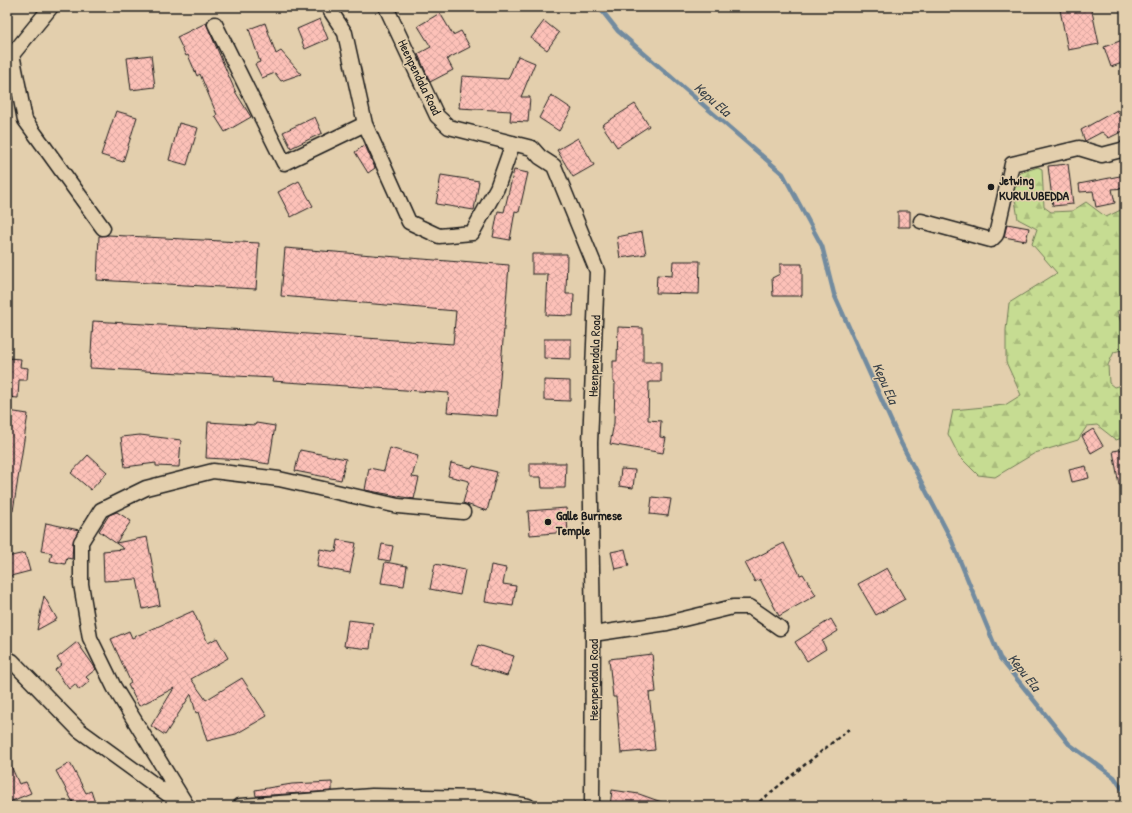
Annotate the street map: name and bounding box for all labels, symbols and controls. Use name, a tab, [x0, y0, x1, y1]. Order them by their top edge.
street label: Heenpendala Road	[394, 36, 446, 118]
water label: Kepu Ela	[690, 78, 737, 122]
place label: Jetwing KURULUBEDDA	[999, 171, 1070, 204]
marker: Jetwing KURULUBEDDA	[986, 182, 996, 192]
street label: Heenpendala Road	[584, 315, 604, 397]
water label: Kepu Ela	[868, 359, 904, 408]
place label: Galle Burmese Temple	[555, 506, 623, 540]
marker: Galle Burmese Temple	[543, 517, 553, 527]
street label: Heenpendala Road	[584, 639, 602, 721]
water label: Kepu Ela	[1003, 649, 1047, 697]

